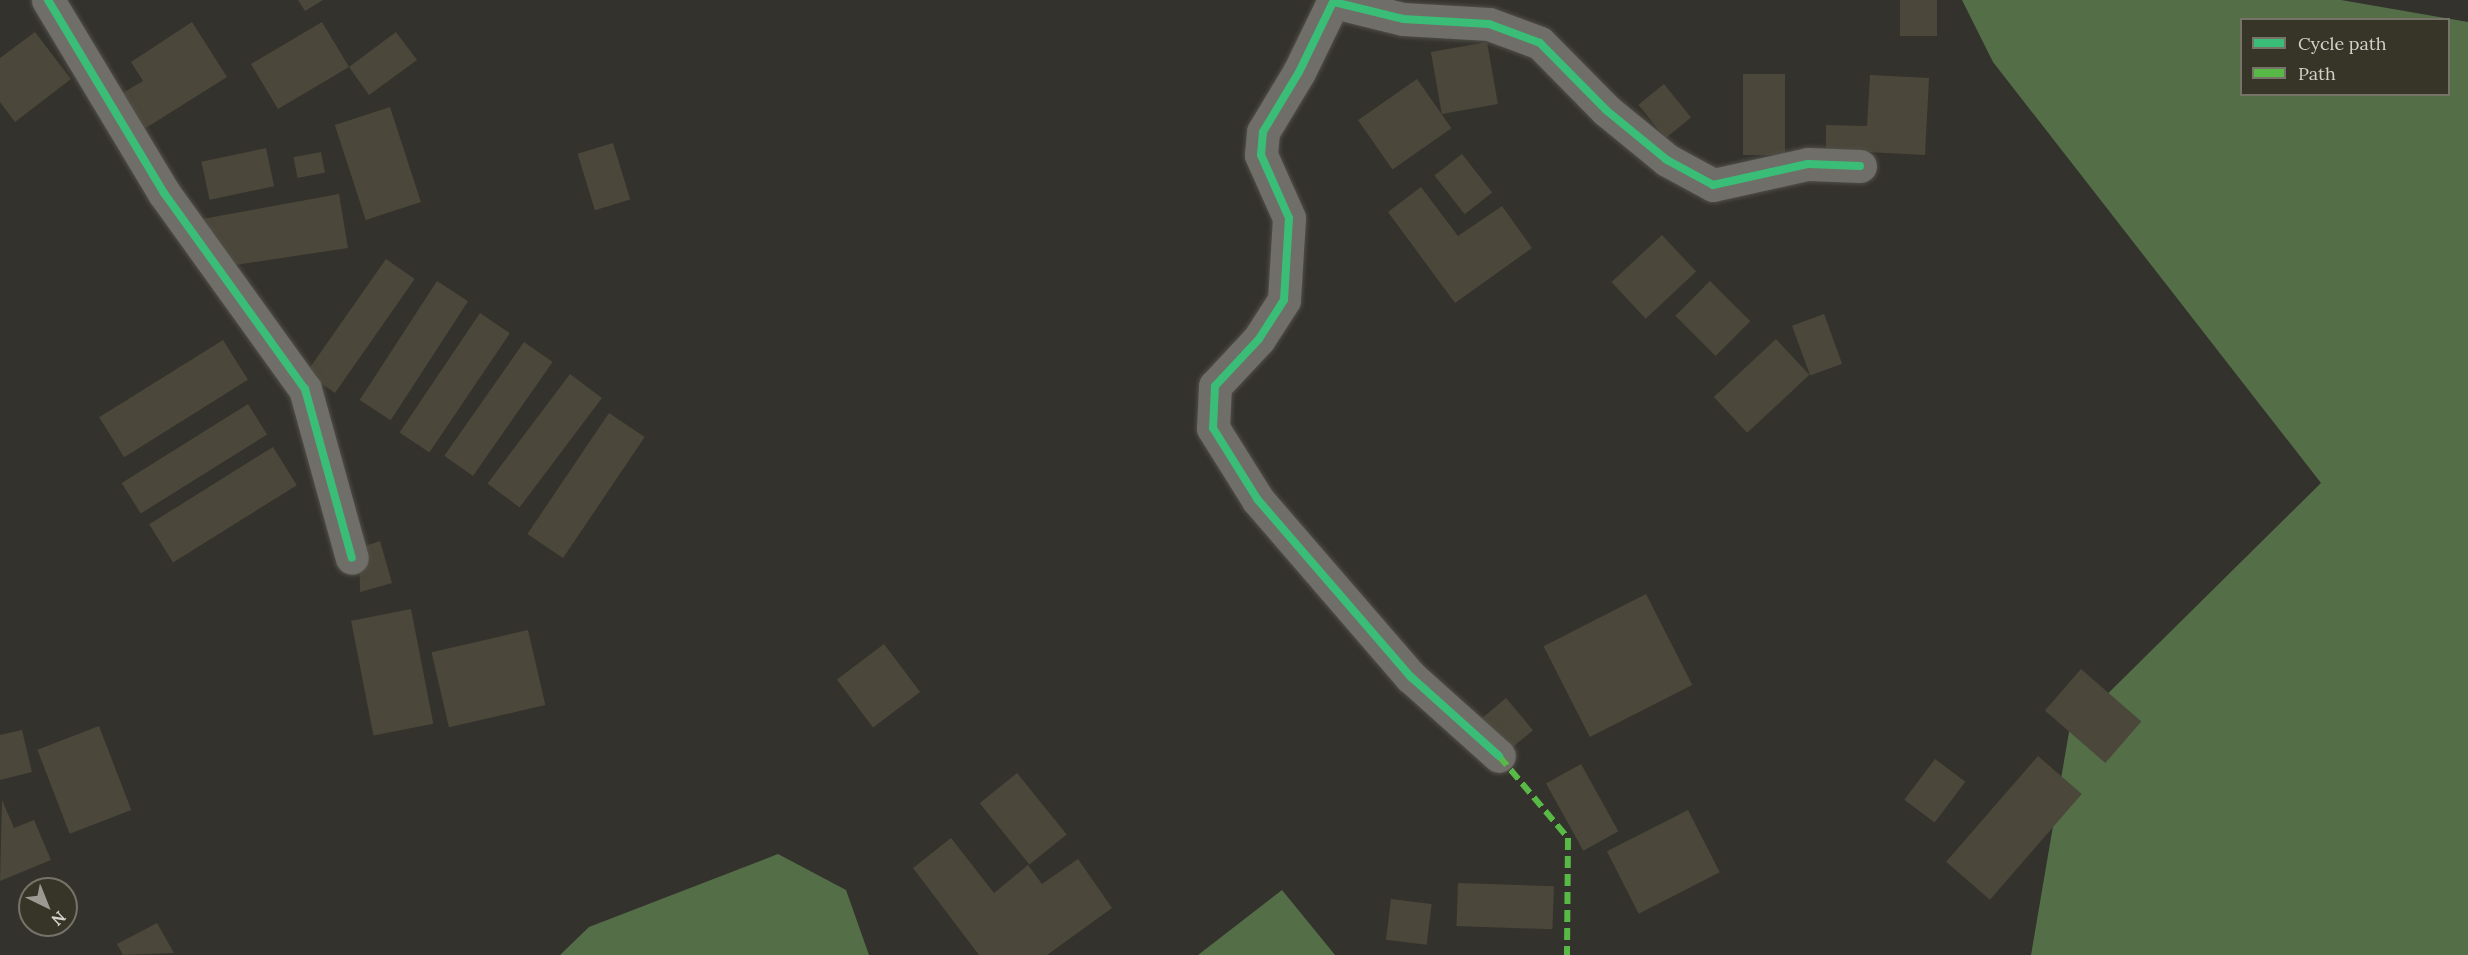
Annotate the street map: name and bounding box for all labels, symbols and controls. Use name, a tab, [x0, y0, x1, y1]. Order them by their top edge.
legend	[2240, 18, 2450, 96]
text: Cycle path	[2298, 32, 2387, 55]
text: Path	[2298, 62, 2336, 85]
north arrow	[18, 877, 78, 937]
text: N	[48, 907, 70, 930]

